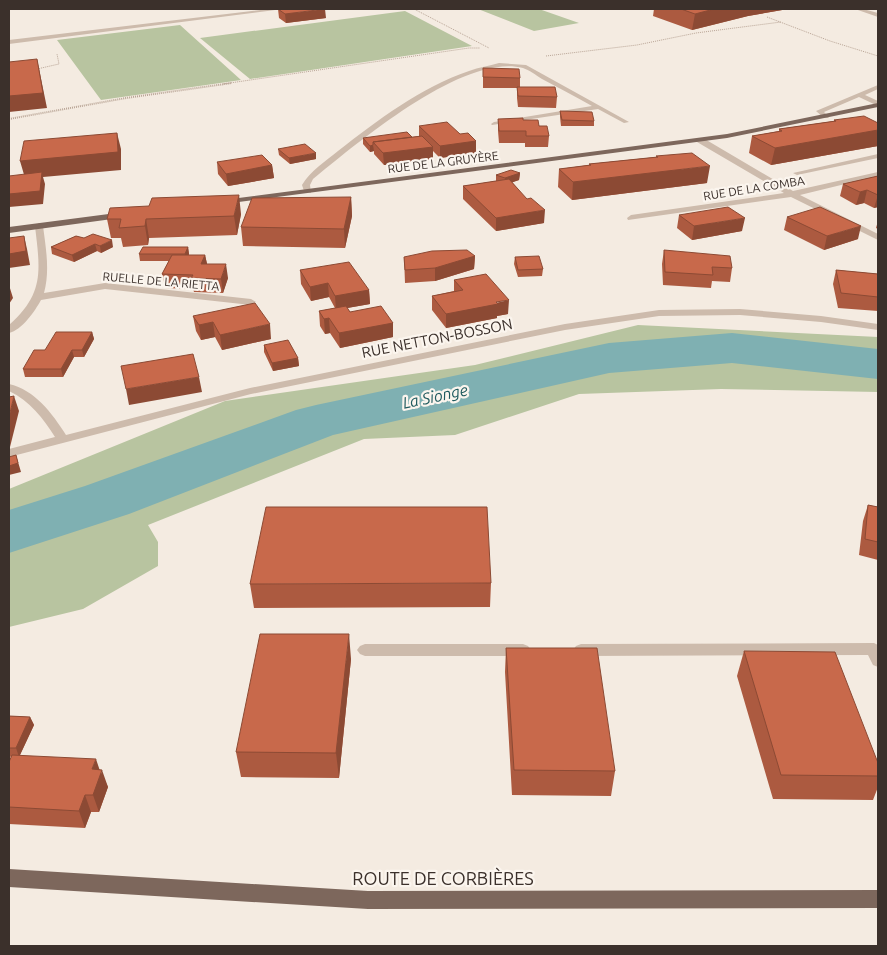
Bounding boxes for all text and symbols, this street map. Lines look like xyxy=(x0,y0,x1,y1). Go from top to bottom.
street label: RUE DE LA GRUYÈRE xyxy=(387,149,499,175)
street label: RUE DE LA COMBA xyxy=(702,174,806,202)
street label: RUELLE DE LA RIETTA xyxy=(102,269,220,293)
street label: RUE NETTON-BOSSON xyxy=(360,315,514,361)
water label: La Sionge xyxy=(401,380,469,412)
street label: ROUTE DE CORBIÈRES xyxy=(352,867,534,888)

